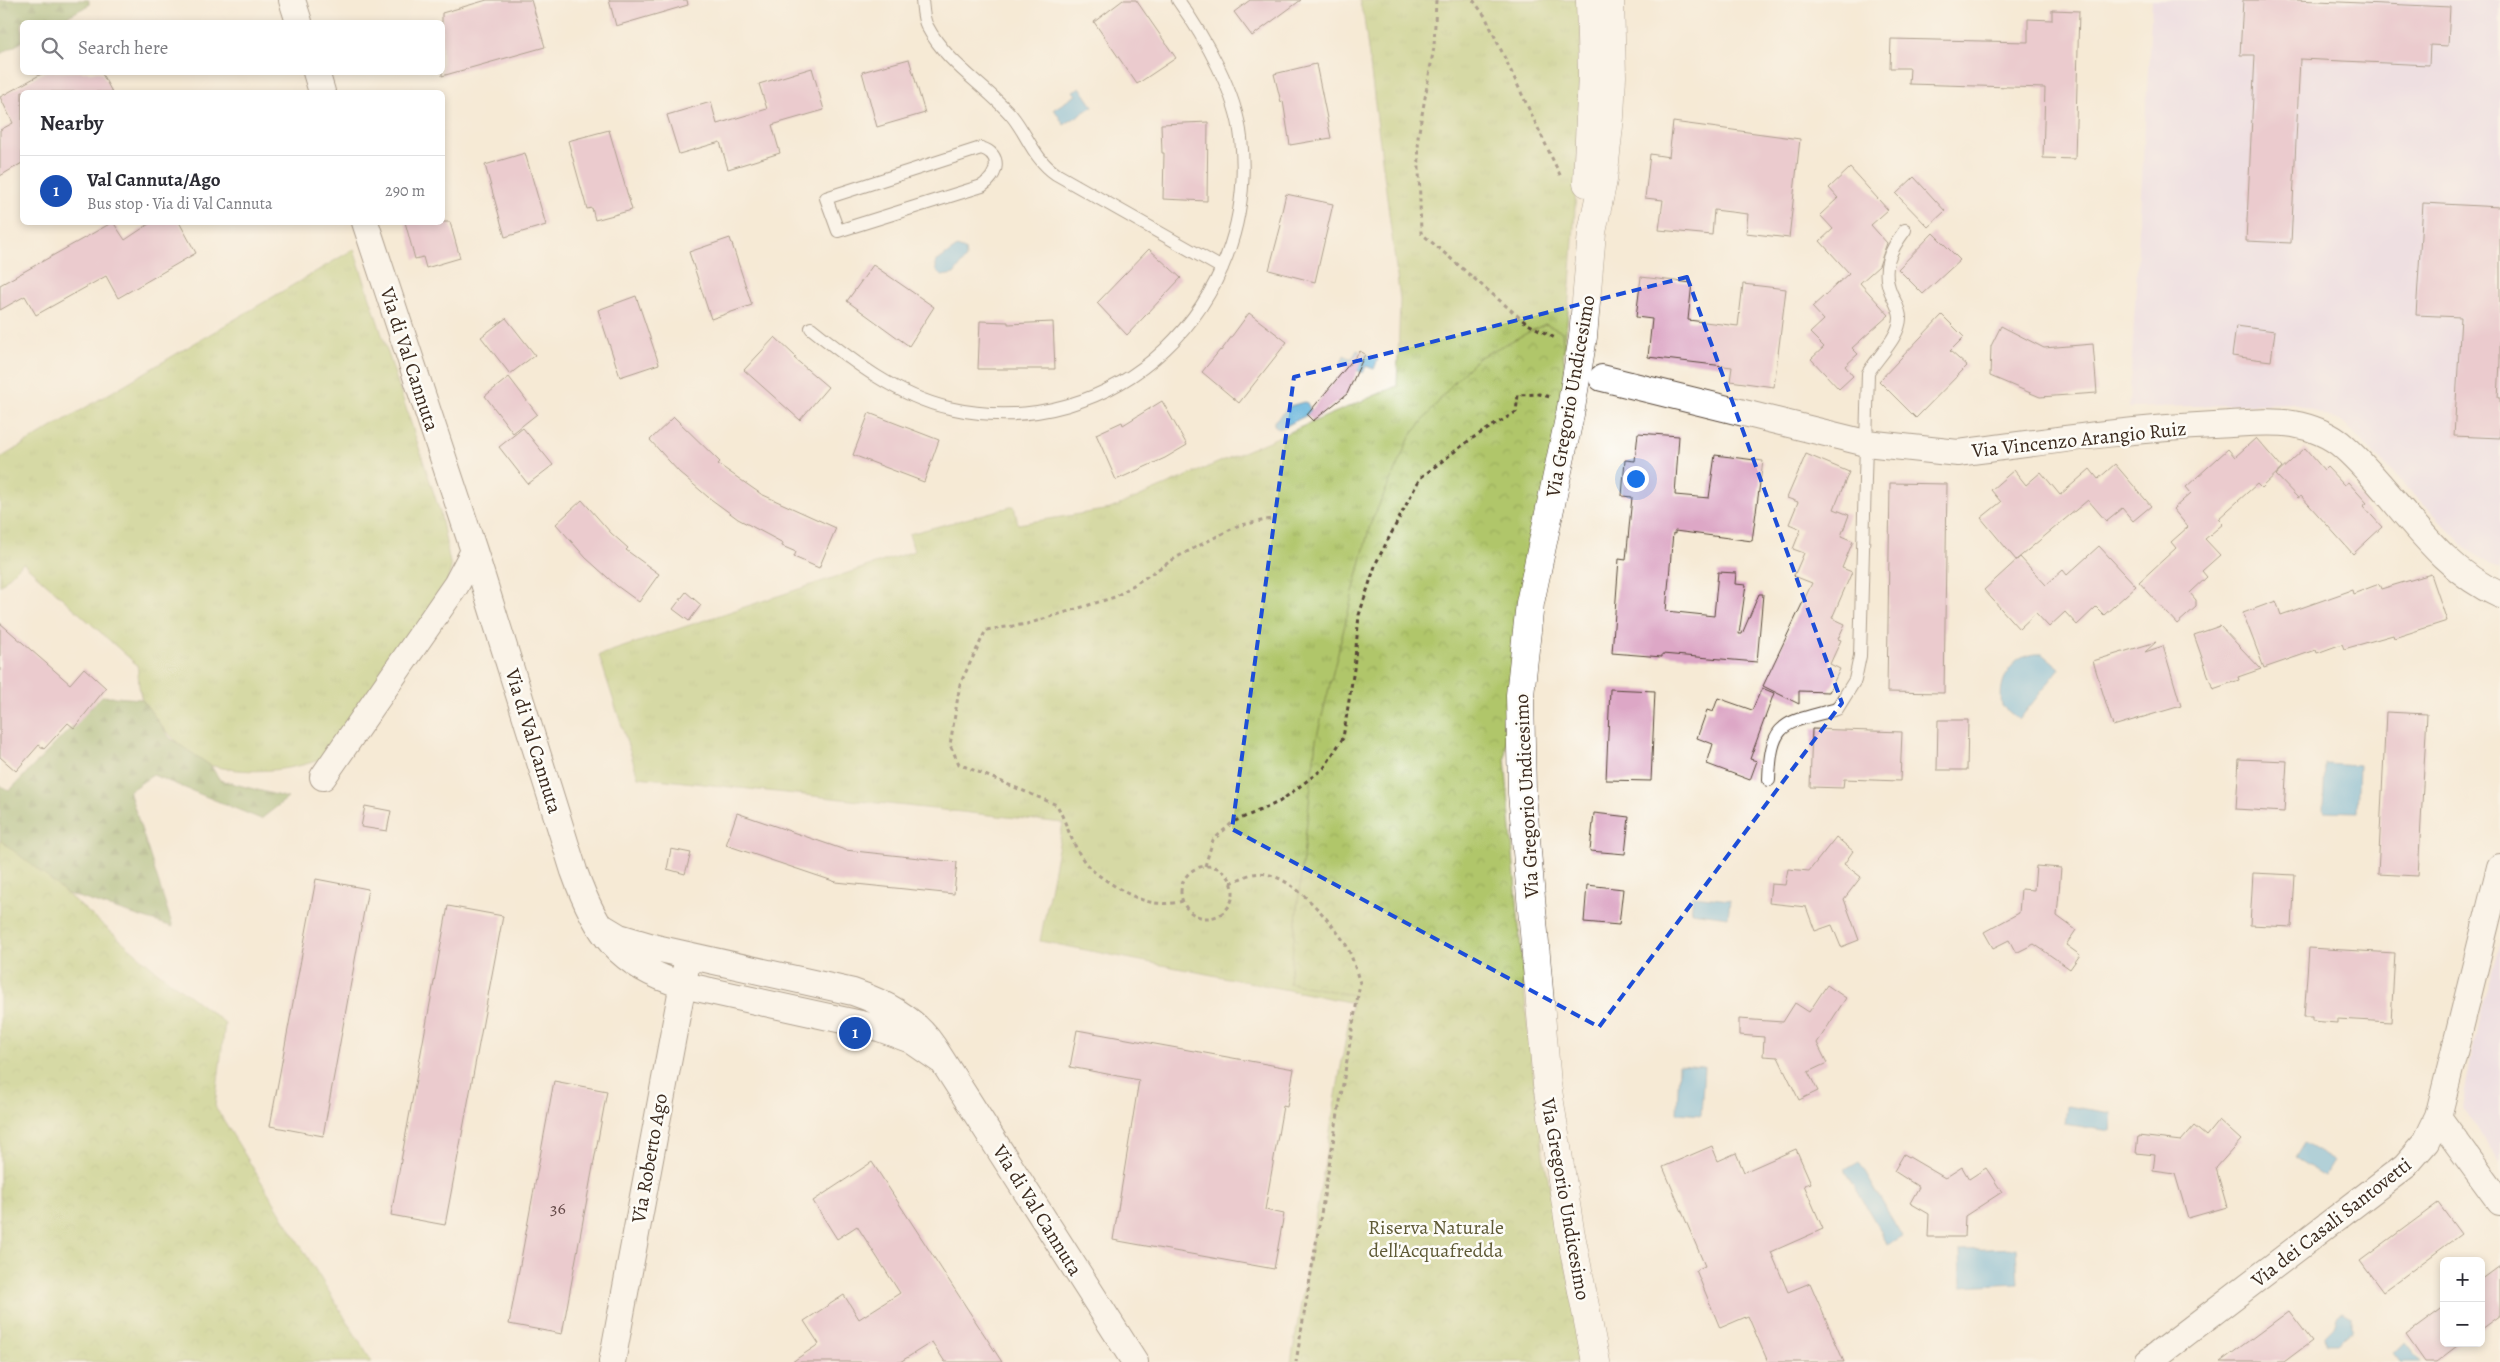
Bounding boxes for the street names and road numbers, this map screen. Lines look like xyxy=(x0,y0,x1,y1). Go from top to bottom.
street label: Via di Val Cannuta xyxy=(373,283,446,435)
street label: Via Gregorio Undicesimo xyxy=(1539,293,1602,500)
street label: Via Vincenzo Arangio Ruiz xyxy=(1970,415,2188,464)
street label: Via di Val Cannuta xyxy=(498,665,569,817)
street label: Via Gregorio Undicesimo xyxy=(1508,693,1545,900)
street label: Via Roberto Ago xyxy=(625,1091,674,1226)
street label: Via Gregorio Undicesimo xyxy=(1534,1095,1597,1302)
street label: Via di Val Cannuta xyxy=(986,1139,1089,1282)
street label: Via dei Casali Santovetti xyxy=(2245,1151,2417,1294)

